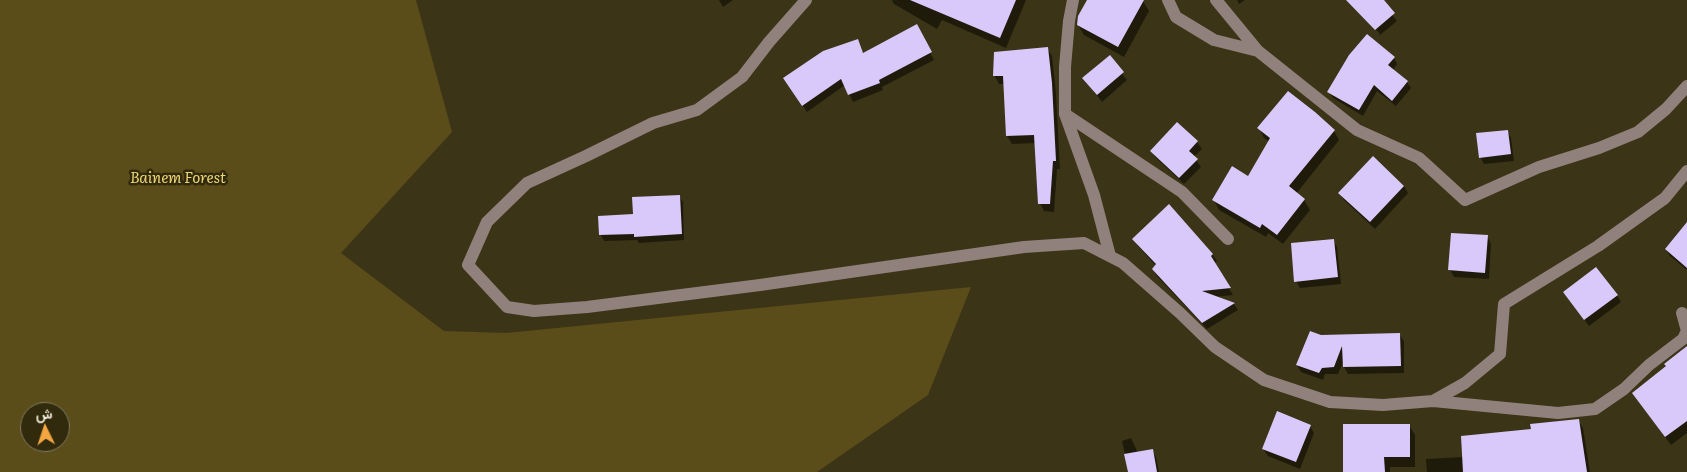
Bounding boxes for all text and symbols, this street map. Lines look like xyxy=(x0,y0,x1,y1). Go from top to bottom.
park label: Bainem Forest xyxy=(130,170,226,188)
north arrow xyxy=(20,402,70,452)
text: ش xyxy=(35,402,53,424)

